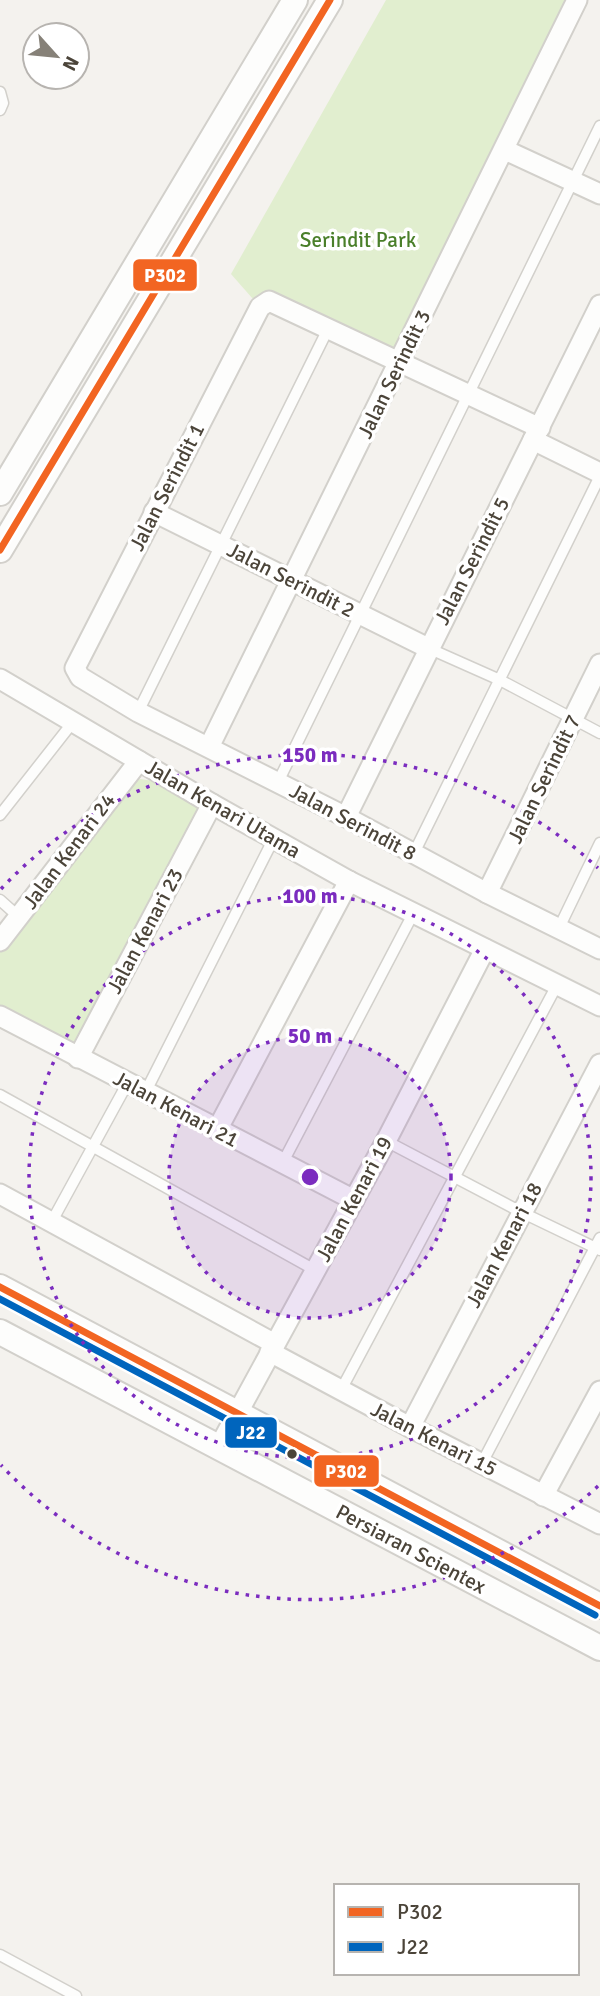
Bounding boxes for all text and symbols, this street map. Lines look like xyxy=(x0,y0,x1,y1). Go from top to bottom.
north arrow xyxy=(21,21,91,91)
text: N xyxy=(57,52,84,75)
park label: Serindit Park xyxy=(300,227,417,253)
line badge: P302 xyxy=(132,258,198,292)
text: P302 xyxy=(144,264,186,288)
street label: Jalan Serindit 3 xyxy=(352,305,436,443)
street label: Jalan Serindit 1 xyxy=(124,419,210,555)
street label: Jalan Serindit 5 xyxy=(429,493,515,629)
street label: Jalan Serindit 2 xyxy=(223,537,359,623)
street label: Jalan Serindit 7 xyxy=(502,710,586,848)
text: 150 m xyxy=(282,742,338,768)
street label: Jalan Kenari Utama xyxy=(141,754,305,864)
street label: Jalan Serindit 8 xyxy=(285,778,421,866)
street label: Jalan Kenari 24 xyxy=(17,788,121,914)
street label: Jalan Kenari 23 xyxy=(101,864,189,998)
text: 100 m xyxy=(282,883,338,909)
text: 50 m xyxy=(288,1023,332,1049)
street label: Jalan Kenari 21 xyxy=(109,1065,243,1153)
street label: Jalan Kenari 19 xyxy=(310,1132,398,1266)
centre of rings xyxy=(298,1165,322,1189)
street label: Jalan Kenari 18 xyxy=(460,1178,548,1312)
street label: Jalan Kenari 15 xyxy=(366,1396,502,1482)
line badge: J22 xyxy=(224,1416,278,1449)
text: J22 xyxy=(236,1421,266,1445)
unlabelled marker xyxy=(285,1447,299,1461)
line badge: P302 xyxy=(313,1454,380,1488)
text: P302 xyxy=(325,1460,367,1484)
street label: Persiaran Scientex xyxy=(332,1499,491,1600)
legend xyxy=(334,1884,579,1975)
text: P302 xyxy=(397,1899,443,1925)
text: J22 xyxy=(397,1934,429,1960)

